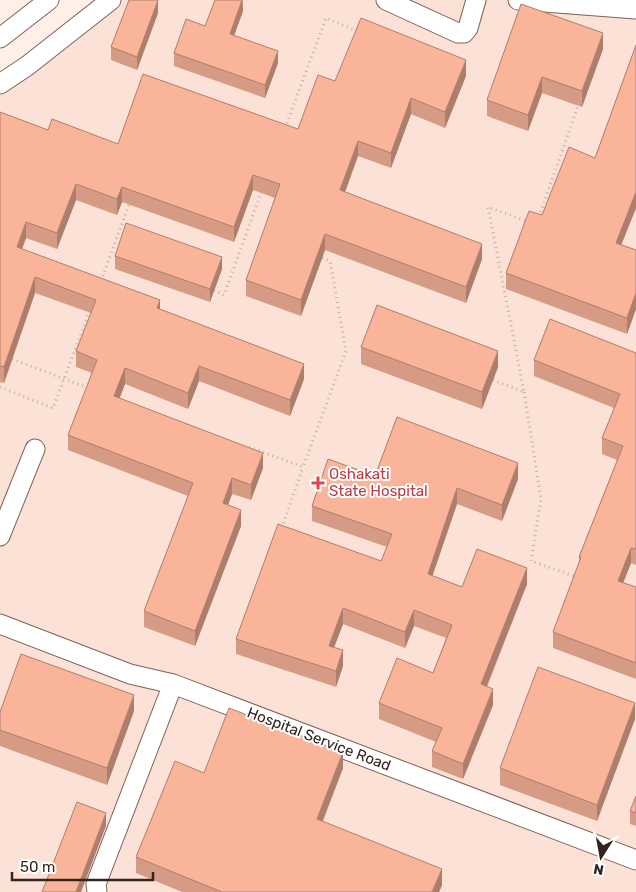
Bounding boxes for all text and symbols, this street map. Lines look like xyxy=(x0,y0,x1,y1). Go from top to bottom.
place label: Oshakati State Hospital xyxy=(329,465,428,500)
marker: Oshakati State Hospital xyxy=(311,476,325,490)
street label: Hospital Service Road xyxy=(245,703,393,775)
north arrow xyxy=(576,832,626,882)
scale bar xyxy=(12,850,154,882)
text: 50 m xyxy=(20,858,55,876)
text: N xyxy=(592,860,605,879)

